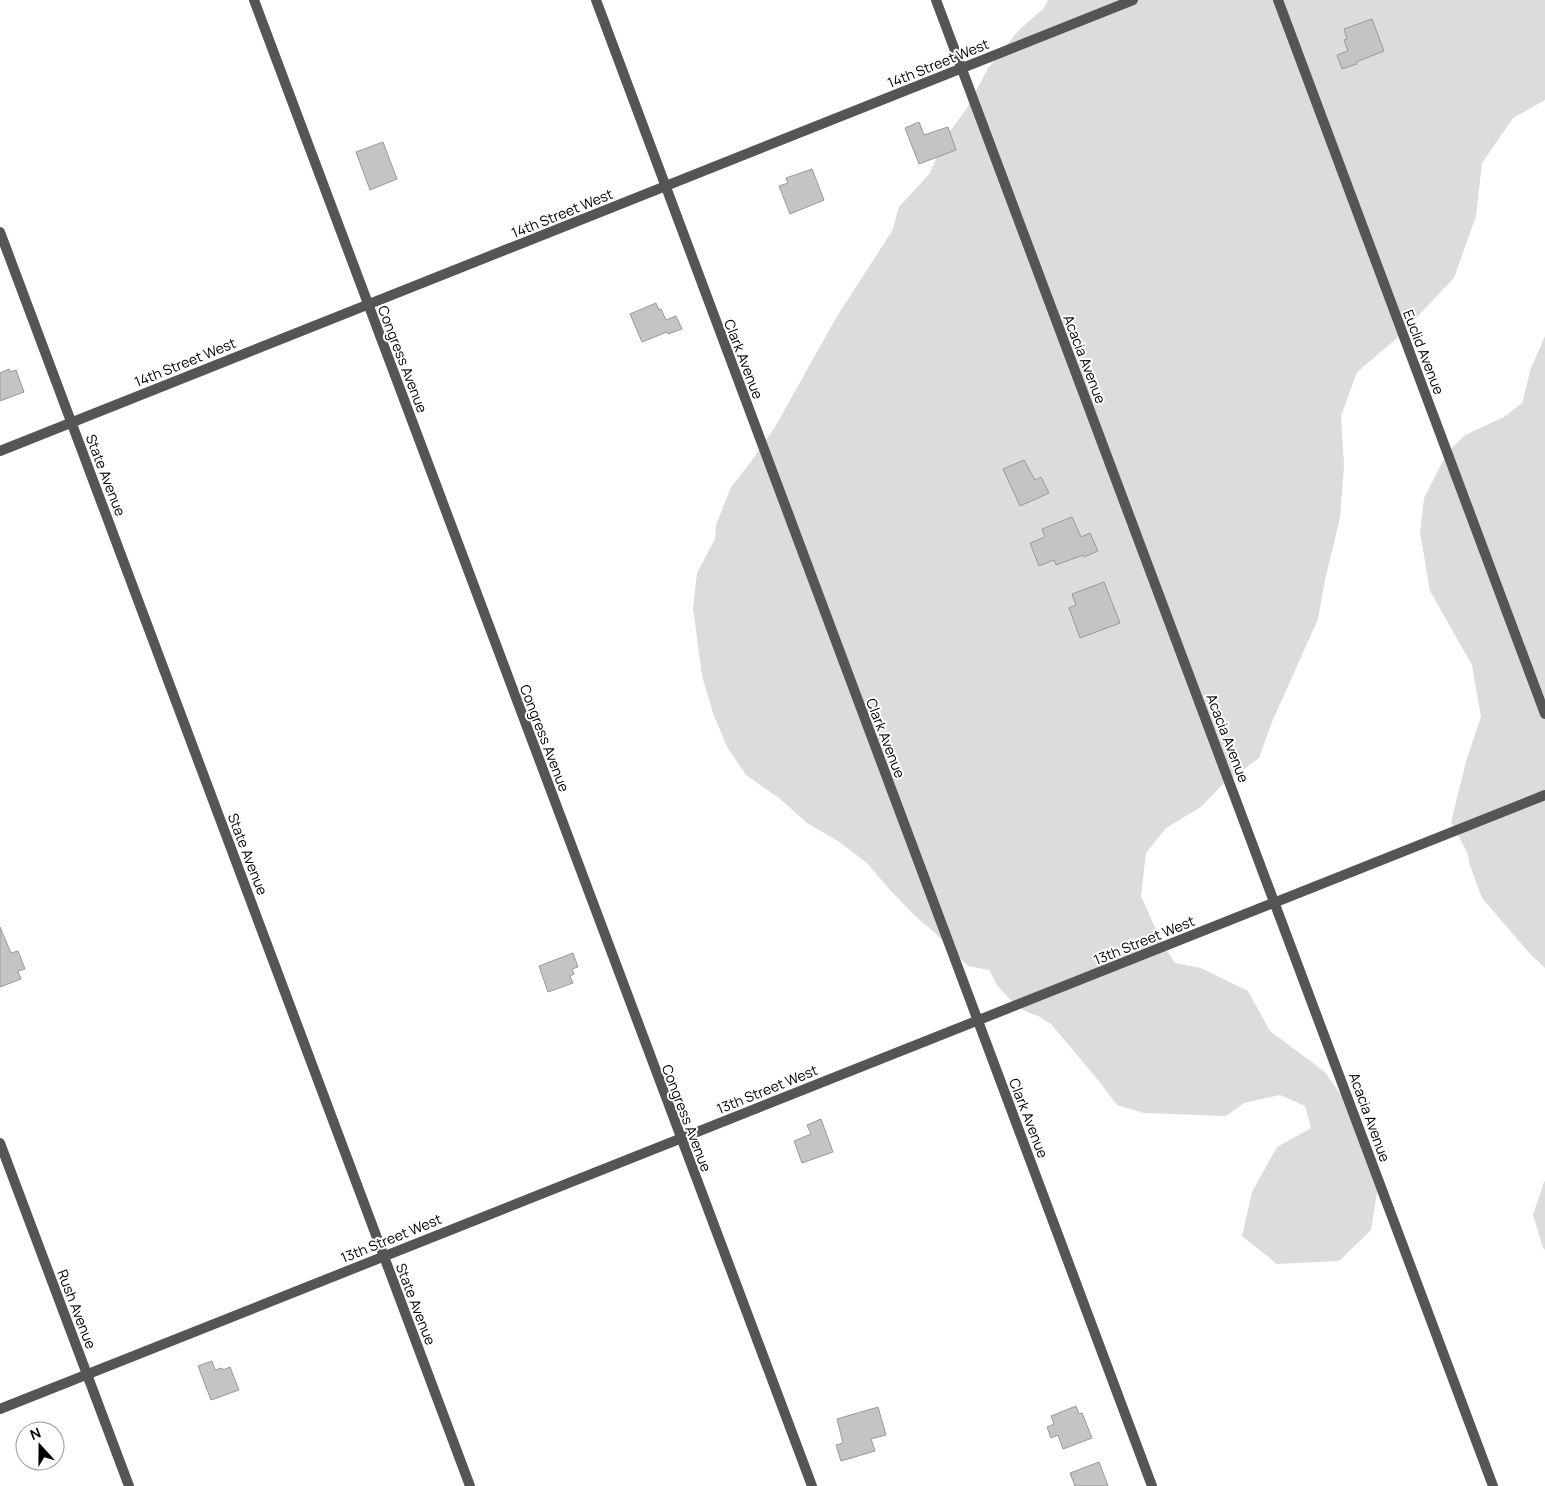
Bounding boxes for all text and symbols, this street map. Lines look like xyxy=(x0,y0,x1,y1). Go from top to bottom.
street label: 14th Street West xyxy=(884,34,992,92)
street label: 14th Street West xyxy=(508,184,616,242)
street label: Congress Avenue xyxy=(374,303,432,415)
street label: Euclid Avenue xyxy=(1399,307,1449,397)
street label: Acacia Avenue xyxy=(1059,312,1111,406)
street label: Clark Avenue xyxy=(720,316,768,402)
street label: 14th Street West xyxy=(131,333,239,391)
street label: State Avenue xyxy=(82,431,130,519)
street label: Congress Avenue xyxy=(516,682,574,794)
street label: Acacia Avenue xyxy=(1202,691,1254,785)
street label: Clark Avenue xyxy=(862,695,910,781)
street label: State Avenue xyxy=(224,810,272,898)
street label: 13th Street West xyxy=(1091,911,1198,969)
street label: 13th Street West xyxy=(714,1060,821,1118)
street label: Congress Avenue xyxy=(658,1062,716,1174)
street label: Acacia Avenue xyxy=(1345,1070,1395,1164)
street label: Clark Avenue xyxy=(1005,1075,1053,1161)
street label: 13th Street West xyxy=(338,1209,445,1267)
street label: State Avenue xyxy=(392,1260,440,1348)
street label: Rush Avenue xyxy=(53,1267,101,1351)
north arrow xyxy=(15,1421,65,1471)
text: N xyxy=(27,1423,43,1444)

